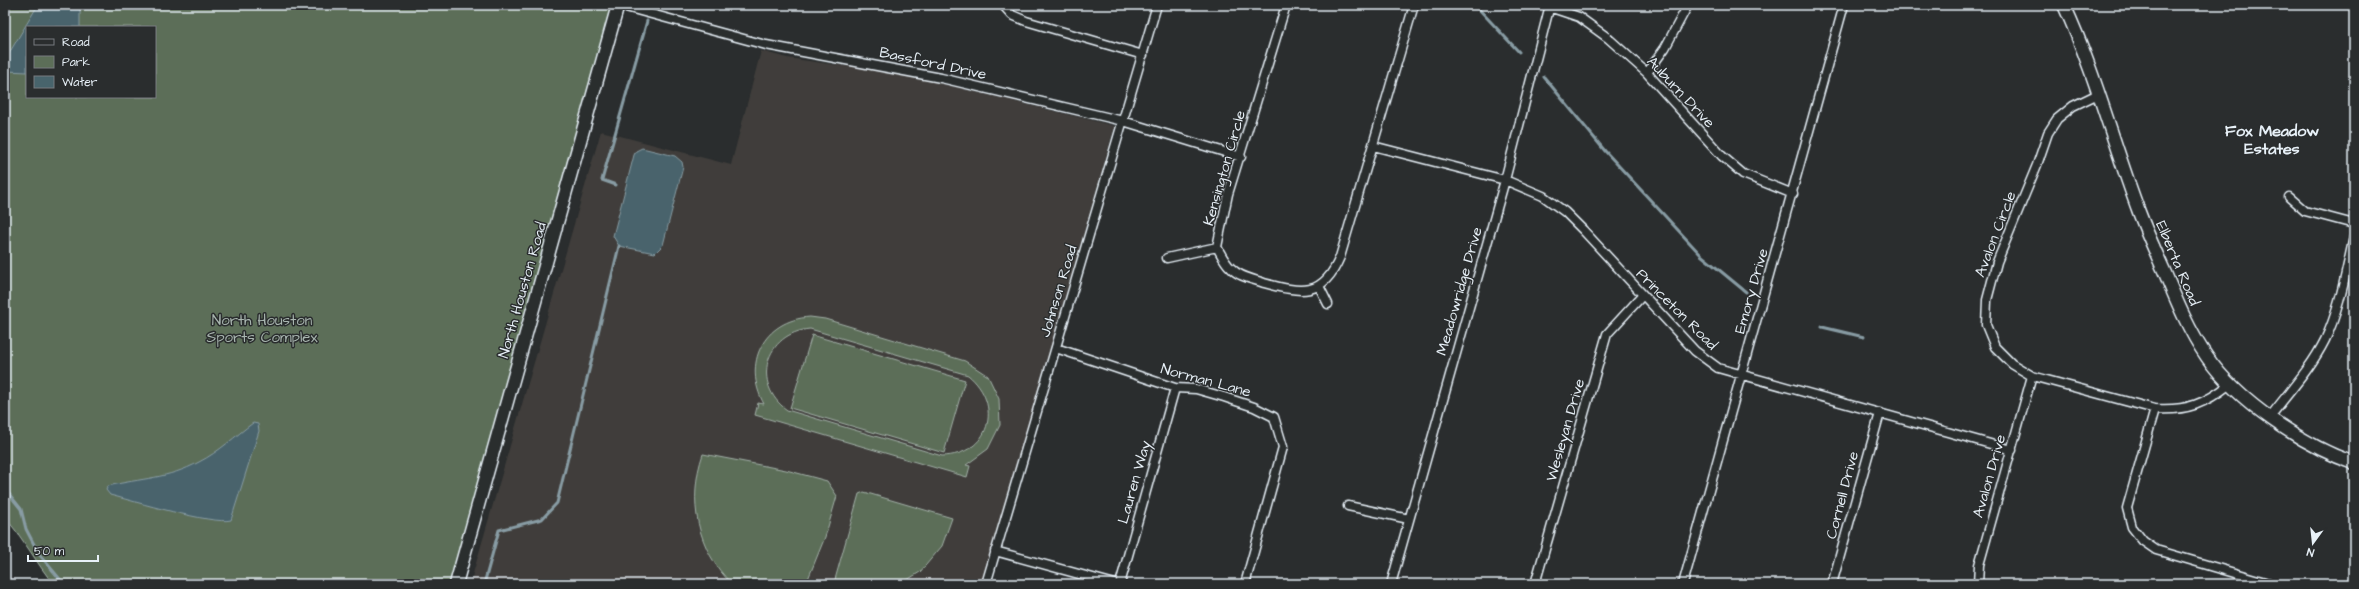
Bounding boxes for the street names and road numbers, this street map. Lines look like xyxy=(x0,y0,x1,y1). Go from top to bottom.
street label: Bassford Drive xyxy=(877,42,988,85)
street label: Auburn Drive xyxy=(1642,52,1719,133)
street label: Kensington Circle xyxy=(1198,108,1252,228)
street label: Avalon Circle xyxy=(1969,188,2021,280)
street label: Elberta Road xyxy=(2150,218,2205,309)
street label: North Houston Road xyxy=(493,219,552,361)
street label: Meadowridge Drive xyxy=(1431,224,1489,358)
street label: Johnson Road xyxy=(1035,242,1083,340)
street label: Emory Drive xyxy=(1729,246,1775,336)
street label: Princeton Road xyxy=(1631,264,1722,355)
street label: Norman Lane xyxy=(1158,358,1253,403)
street label: Wesleyan Drive xyxy=(1541,376,1591,484)
street label: Avalon Drive xyxy=(1968,432,2011,520)
street label: Lauren Way xyxy=(1113,438,1157,526)
street label: Cornell Drive xyxy=(1821,449,1864,541)

